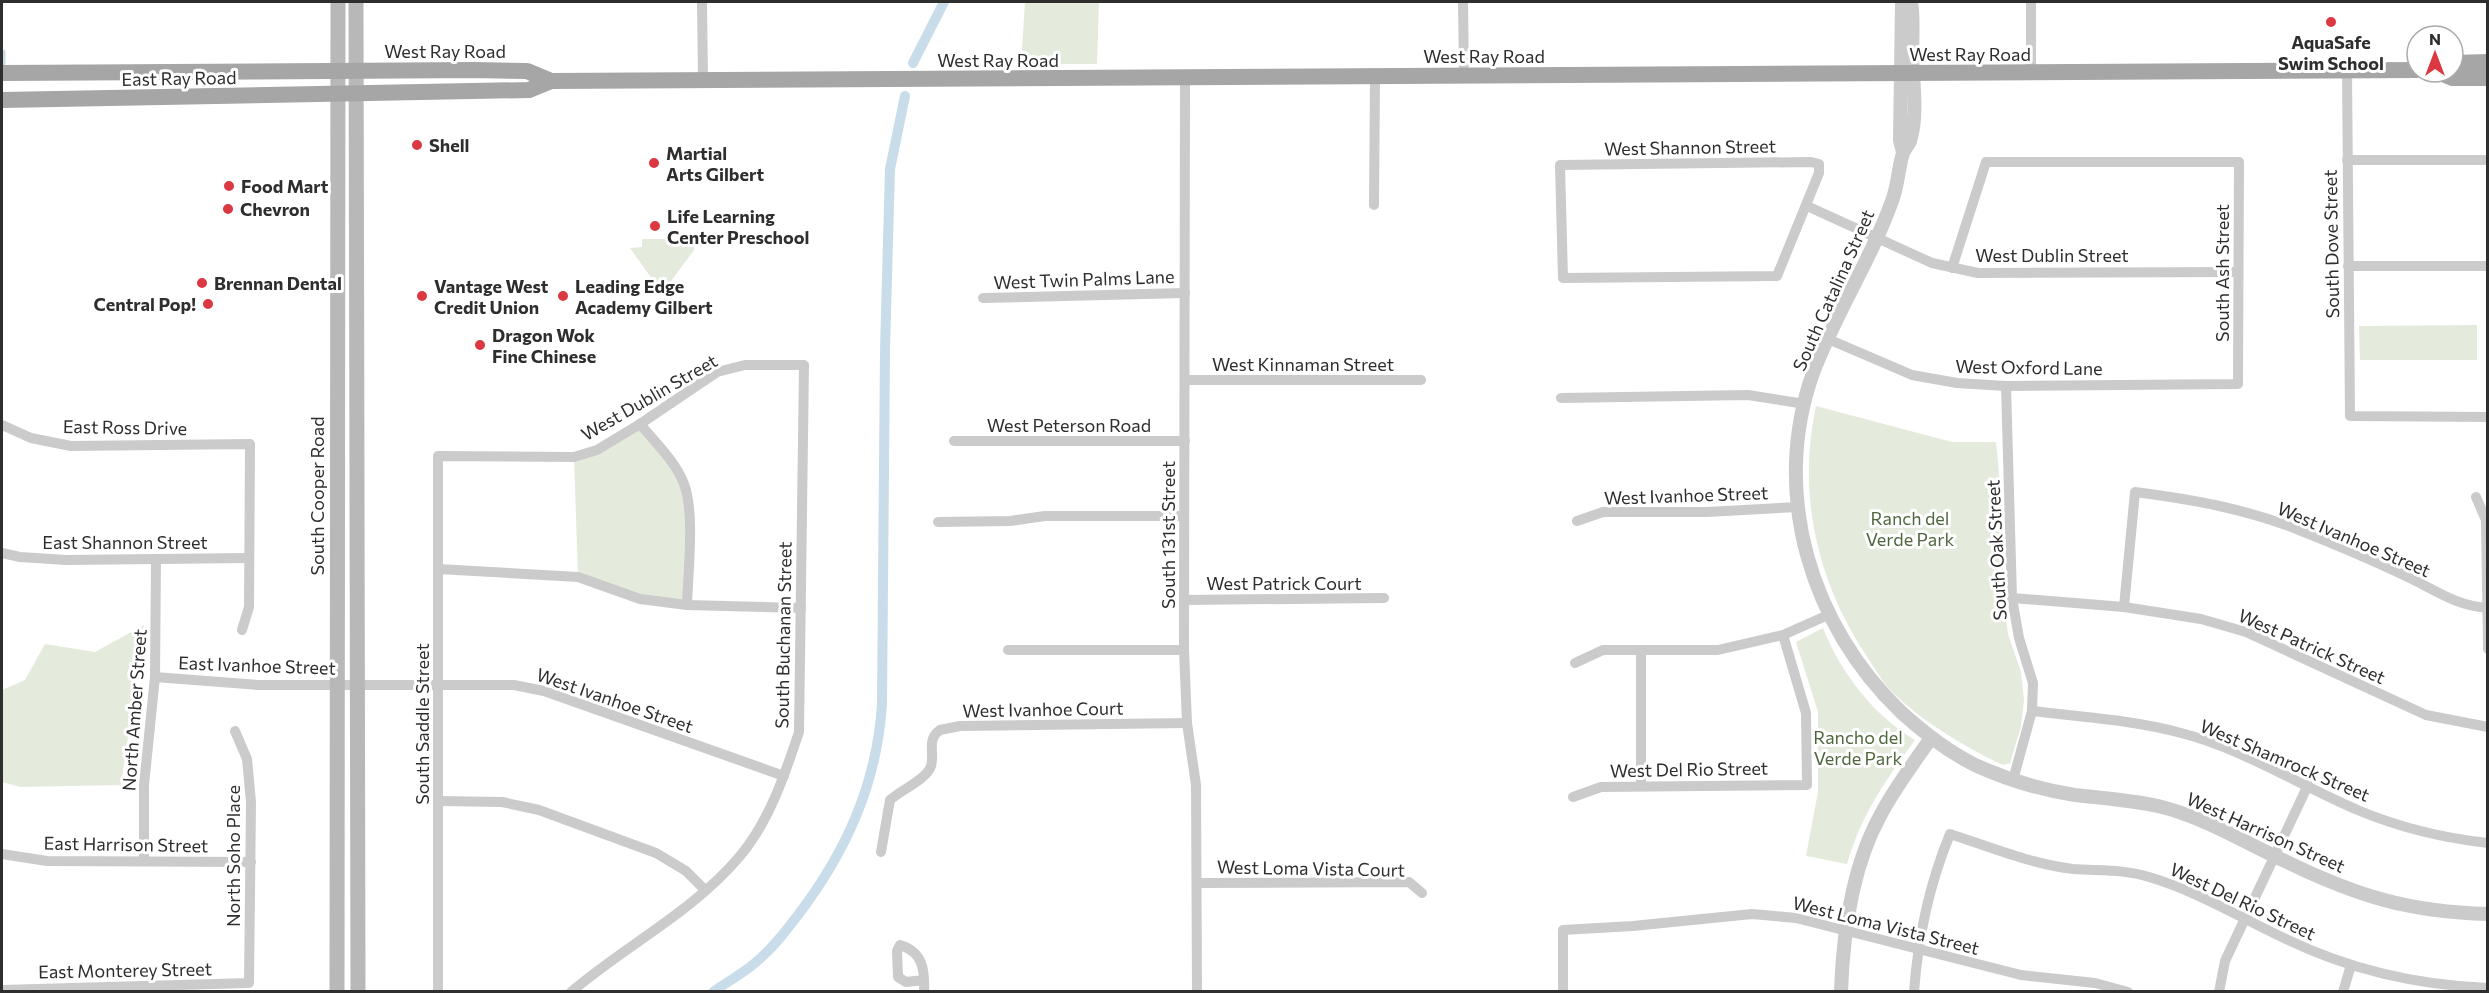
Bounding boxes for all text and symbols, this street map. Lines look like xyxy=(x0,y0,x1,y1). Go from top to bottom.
marker: AquaSafe Swim School xyxy=(2324,15,2338,29)
north arrow xyxy=(2405,24,2465,84)
text: N xyxy=(2429,29,2441,48)
place label: AquaSafe Swim School xyxy=(2278,31,2384,74)
street label: West Ray Road xyxy=(384,40,506,62)
street label: West Ray Road xyxy=(1909,43,2031,65)
street label: West Ray Road xyxy=(1423,45,1545,67)
street label: West Ray Road xyxy=(937,49,1059,71)
street label: East Ray Road xyxy=(121,66,237,90)
place label: Shell xyxy=(429,134,470,156)
street label: West Shannon Street xyxy=(1604,135,1776,159)
marker: Shell xyxy=(410,138,424,152)
place label: Martial Arts Gilbert xyxy=(666,142,764,185)
marker: Martial Arts Gilbert xyxy=(647,156,661,170)
street label: South Dove Street xyxy=(2319,169,2343,319)
place label: Food Mart xyxy=(241,175,329,197)
marker: Food Mart xyxy=(222,179,236,193)
place label: Chevron xyxy=(240,198,310,220)
marker: Chevron xyxy=(221,202,235,216)
street label: South Ash Street xyxy=(2211,204,2233,342)
place label: Life Learning Center Preschool xyxy=(667,205,809,248)
street label: South Catalina Street xyxy=(1788,206,1878,374)
marker: Life Learning Center Preschool xyxy=(648,219,662,233)
street label: West Dublin Street xyxy=(1975,244,2129,266)
street label: West Twin Palms Lane xyxy=(993,265,1175,293)
place label: Brennan Dental xyxy=(214,272,342,294)
place label: Vantage West Credit Union xyxy=(434,275,549,318)
place label: Leading Edge Academy Gilbert xyxy=(575,275,713,318)
marker: Brennan Dental xyxy=(195,276,209,290)
marker: Vantage West Credit Union xyxy=(415,289,429,303)
marker: Leading Edge Academy Gilbert xyxy=(556,289,570,303)
place label: Central Pop! xyxy=(94,293,196,315)
marker: Central Pop! xyxy=(201,297,215,311)
place label: Dragon Wok Fine Chinese xyxy=(492,324,596,367)
marker: Dragon Wok Fine Chinese xyxy=(473,338,487,352)
street label: West Dublin Street xyxy=(577,349,721,445)
street label: West Kinnaman Street xyxy=(1212,353,1394,375)
street label: West Oxford Lane xyxy=(1955,355,2103,379)
street label: West Peterson Road xyxy=(987,414,1151,436)
street label: East Ross Drive xyxy=(63,415,187,439)
street label: South Cooper Road xyxy=(306,416,328,576)
street label: South 131st Street xyxy=(1157,461,1179,609)
street label: South Oak Street xyxy=(1981,479,2011,621)
street label: West Ivanhoe Street xyxy=(1604,481,1768,509)
street label: West Ivanhoe Street xyxy=(2274,497,2434,581)
park label: Ranch del Verde Park xyxy=(1866,507,1954,550)
street label: East Shannon Street xyxy=(42,531,208,553)
street label: South Buchanan Street xyxy=(770,541,796,729)
street label: West Patrick Court xyxy=(1206,572,1362,594)
street label: West Patrick Street xyxy=(2235,604,2389,688)
street label: North Amber Street xyxy=(117,628,151,792)
street label: South Saddle Street xyxy=(411,643,433,805)
street label: East Ivanhoe Street xyxy=(178,651,336,679)
street label: West Ivanhoe Street xyxy=(534,663,696,737)
street label: West Ivanhoe Court xyxy=(962,697,1124,721)
street label: West Shamrock Street xyxy=(2197,714,2373,806)
park label: Rancho del Verde Park xyxy=(1813,726,1903,769)
street label: West Del Rio Street xyxy=(1610,757,1768,781)
street label: North Soho Place xyxy=(222,785,244,927)
street label: West Harrison Street xyxy=(2183,787,2349,877)
street label: East Harrison Street xyxy=(44,832,208,856)
street label: West Loma Vista Court xyxy=(1217,855,1405,881)
street label: West Del Rio Street xyxy=(2167,858,2319,944)
street label: West Loma Vista Street xyxy=(1790,891,1982,959)
street label: East Monterey Street xyxy=(38,957,212,983)

